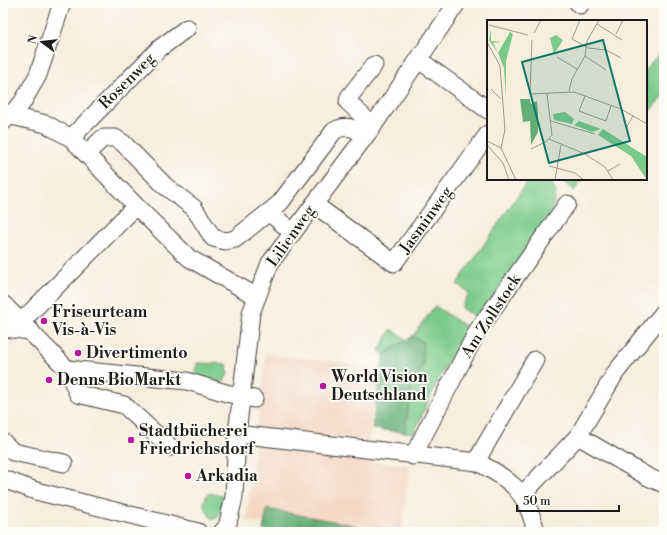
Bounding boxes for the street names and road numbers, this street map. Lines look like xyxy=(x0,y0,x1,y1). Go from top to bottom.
street label: Rosenweg xyxy=(95,48,160,113)
street label: Jasminweg xyxy=(394,182,457,258)
street label: Lilienweg xyxy=(263,201,320,271)
street label: Am Zollstock xyxy=(456,269,526,362)

